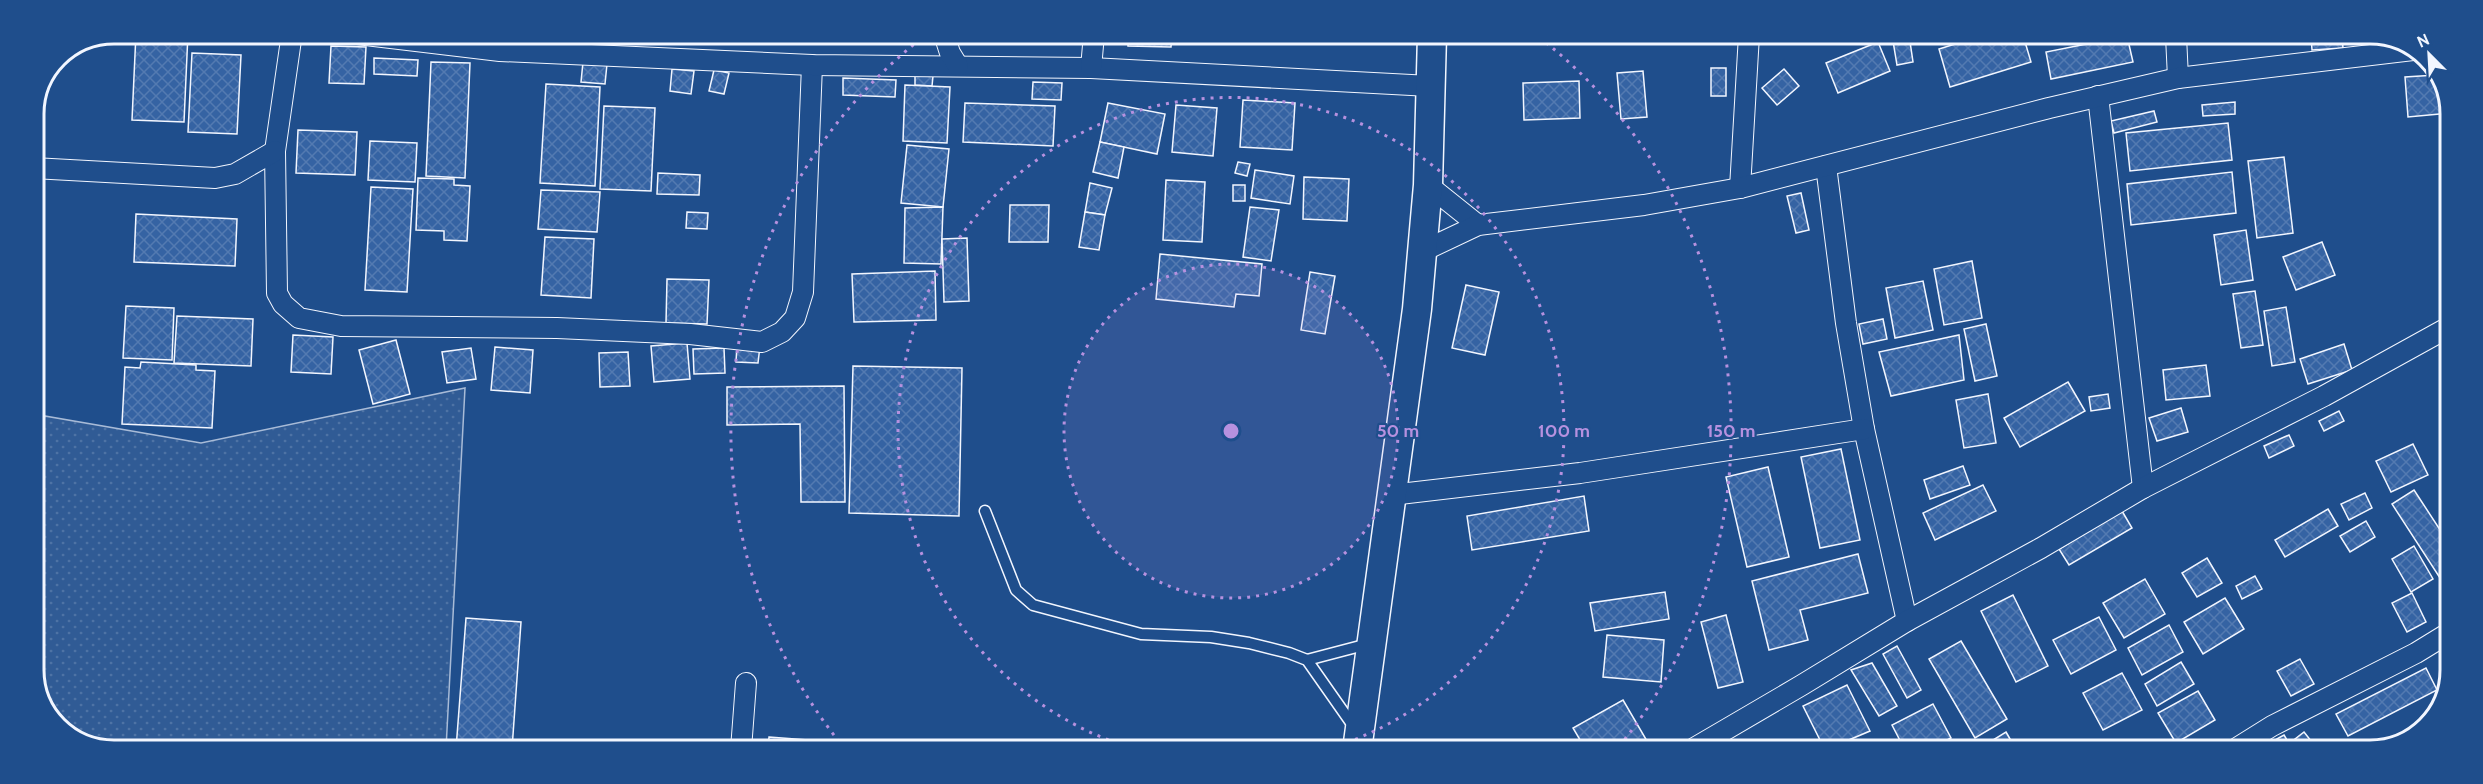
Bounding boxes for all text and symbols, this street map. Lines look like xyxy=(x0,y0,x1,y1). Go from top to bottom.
north arrow xyxy=(2399,24,2459,84)
text: N xyxy=(2414,30,2432,52)
text: 50 m xyxy=(1377,420,1419,442)
text: 100 m xyxy=(1538,420,1590,442)
text: 150 m xyxy=(1707,420,1755,442)
centre of rings xyxy=(1221,421,1241,441)

